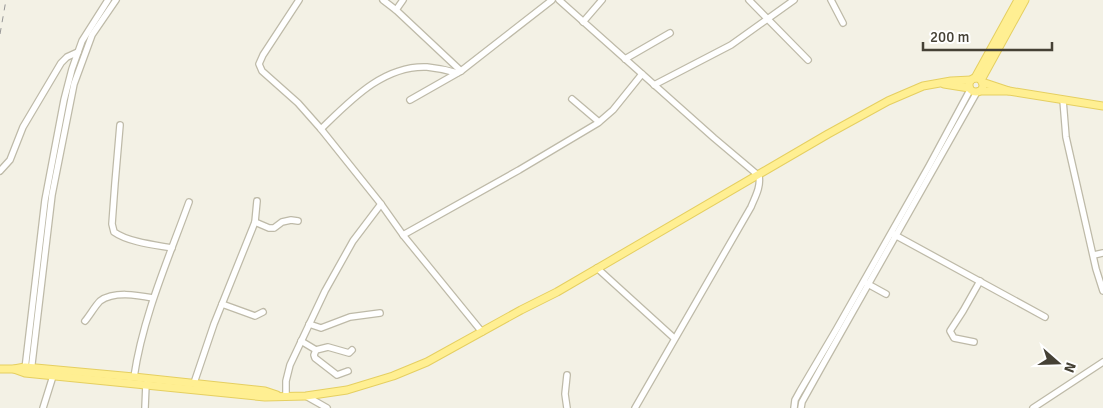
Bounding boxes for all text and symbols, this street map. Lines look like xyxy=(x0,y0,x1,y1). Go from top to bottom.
scale bar xyxy=(923,20,1052,52)
text: 200 m xyxy=(930,28,970,46)
north arrow xyxy=(1033,338,1083,388)
text: N xyxy=(1060,360,1079,375)

